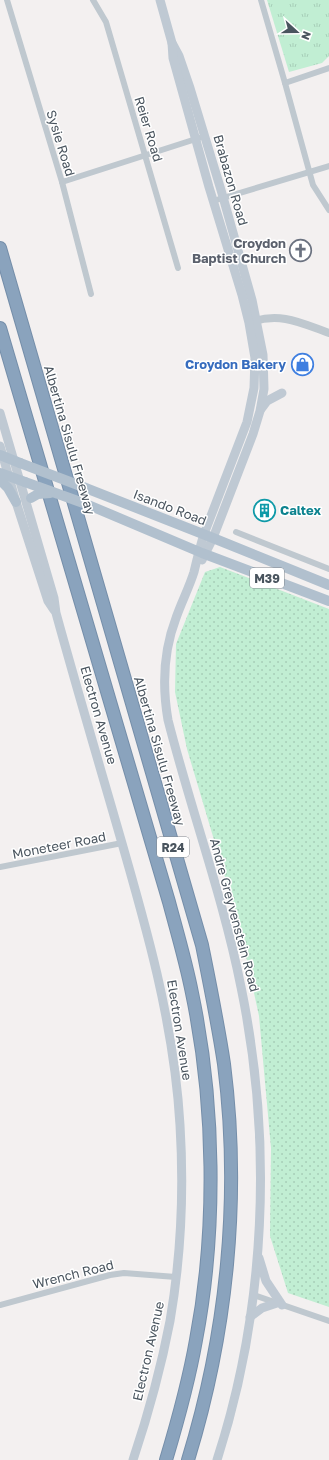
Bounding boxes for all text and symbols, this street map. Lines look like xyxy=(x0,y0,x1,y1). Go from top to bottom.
north arrow xyxy=(277,12,317,52)
text: N xyxy=(299,30,314,42)
street label: Reier Road xyxy=(131,94,167,164)
street label: Sysie Road xyxy=(43,108,79,178)
street label: Brabazon Road xyxy=(210,133,252,227)
place label: Croydon Baptist Church xyxy=(192,235,286,266)
church icon: Croydon Baptist Church xyxy=(288,237,314,263)
shop icon: Croydon Bakery xyxy=(289,351,315,377)
place label: Croydon Bakery xyxy=(185,356,286,372)
street label: Albertina Sisulu Freeway xyxy=(41,363,99,517)
street label: Isando Road xyxy=(131,486,209,528)
building icon: Caltex xyxy=(252,497,278,523)
place label: Caltex xyxy=(280,502,321,518)
road number: M39 xyxy=(250,568,284,588)
street label: Electron Avenue xyxy=(77,664,121,766)
street label: Albertina Sisulu Freeway xyxy=(131,674,189,828)
street label: Moneteer Road xyxy=(11,828,107,862)
road number: R24 xyxy=(157,837,189,857)
street label: Andre Greyvenstein Road xyxy=(207,837,263,993)
street label: Electron Avenue xyxy=(164,979,196,1081)
street label: Wrench Road xyxy=(31,1256,115,1292)
street label: Electron Avenue xyxy=(129,1300,167,1402)

